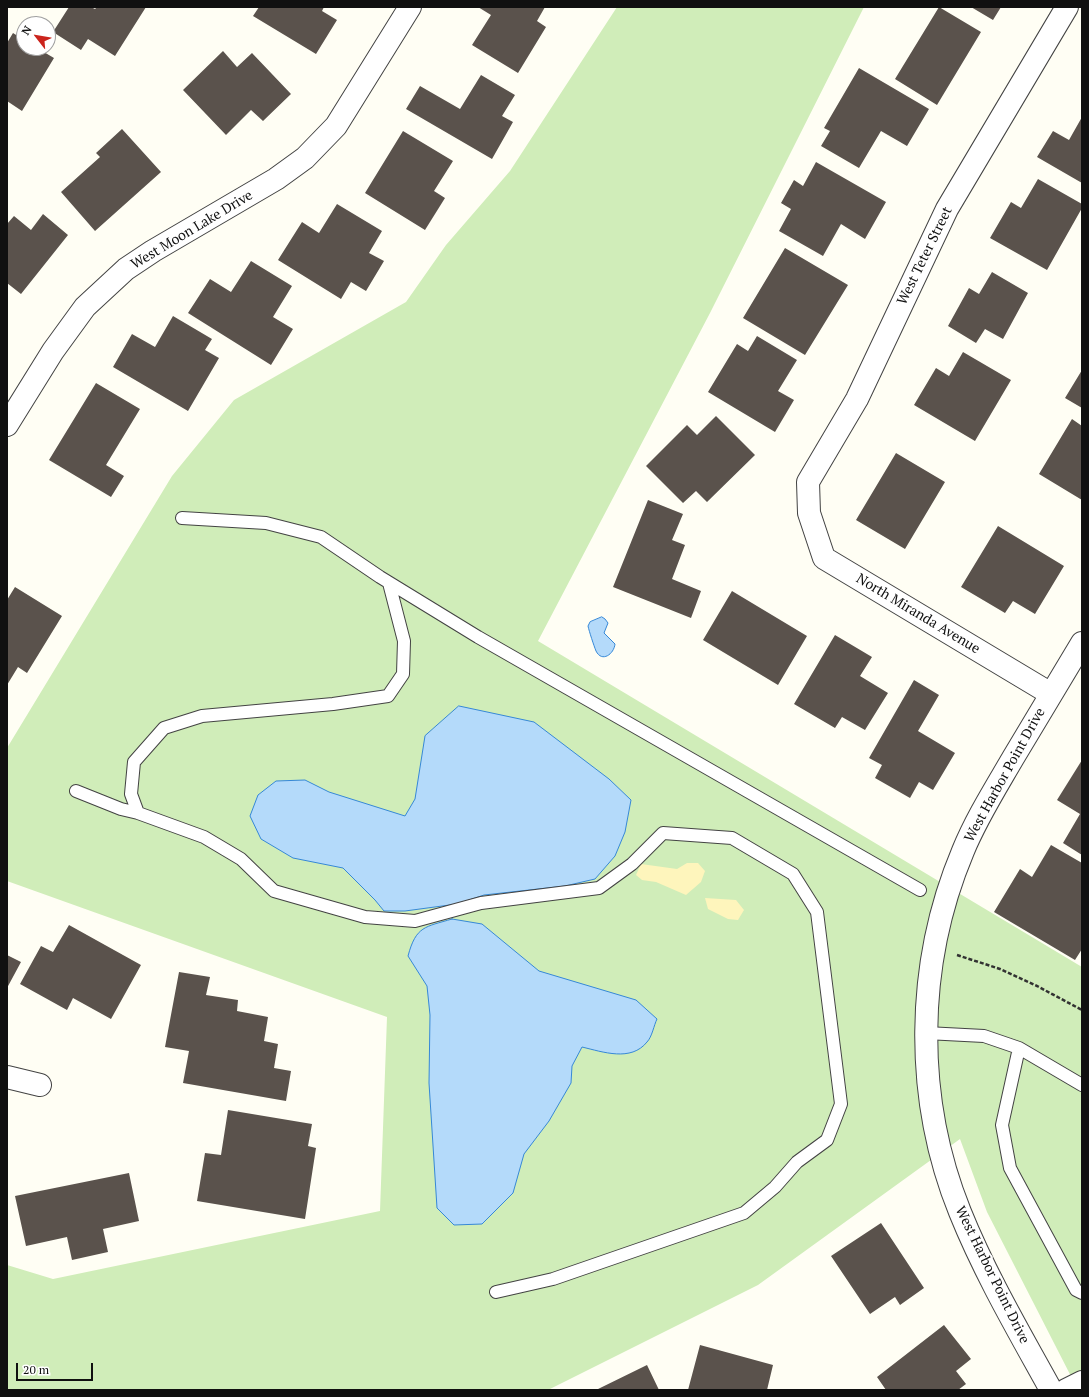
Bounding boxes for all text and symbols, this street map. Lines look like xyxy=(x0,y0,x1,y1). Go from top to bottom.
north arrow xyxy=(16,16,56,56)
text: N xyxy=(18,23,35,38)
street label: West Moon Lake Drive xyxy=(128,187,256,273)
street label: West Teter Street xyxy=(894,204,956,308)
street label: North Miranda Avenue xyxy=(853,570,983,658)
street label: West Harbor Point Drive xyxy=(961,705,1049,845)
street label: West Harbor Point Drive xyxy=(951,1204,1033,1346)
scale bar xyxy=(18,1355,95,1381)
text: 20 m xyxy=(23,1362,49,1377)

